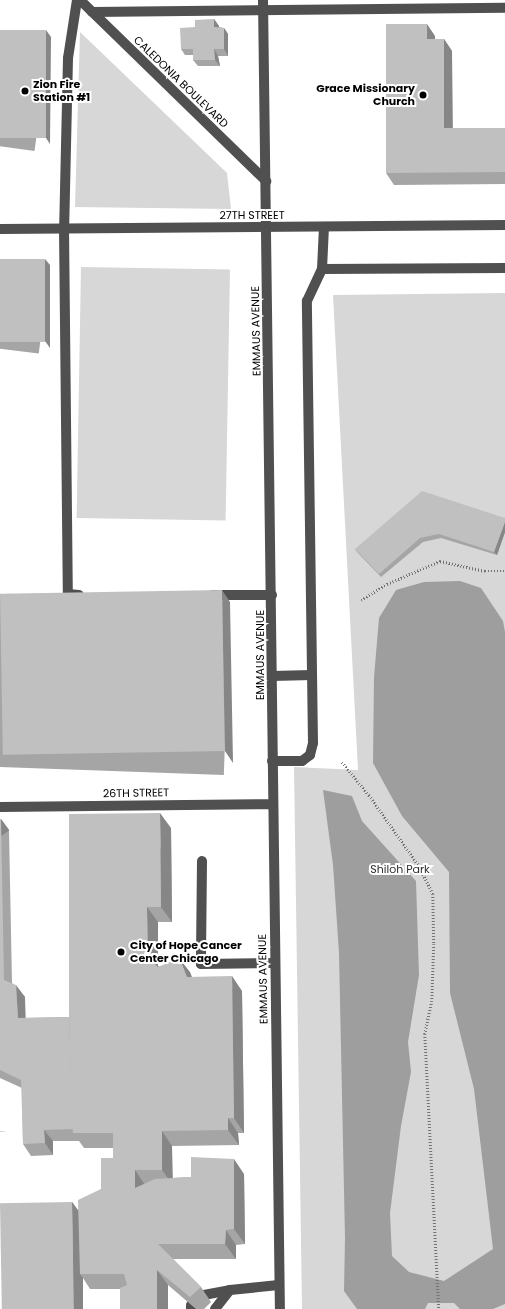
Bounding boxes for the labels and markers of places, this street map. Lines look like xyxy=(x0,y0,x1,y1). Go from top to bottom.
place label: Zion Fire Station #1 xyxy=(33,78,90,104)
place label: Grace Missionary Church xyxy=(316,82,415,108)
marker: Zion Fire Station #1 xyxy=(20,86,30,96)
marker: Grace Missionary Church xyxy=(418,90,428,100)
place label: City of Hope Cancer Center Chicago xyxy=(130,939,242,965)
marker: City of Hope Cancer Center Chicago xyxy=(115,946,127,958)

